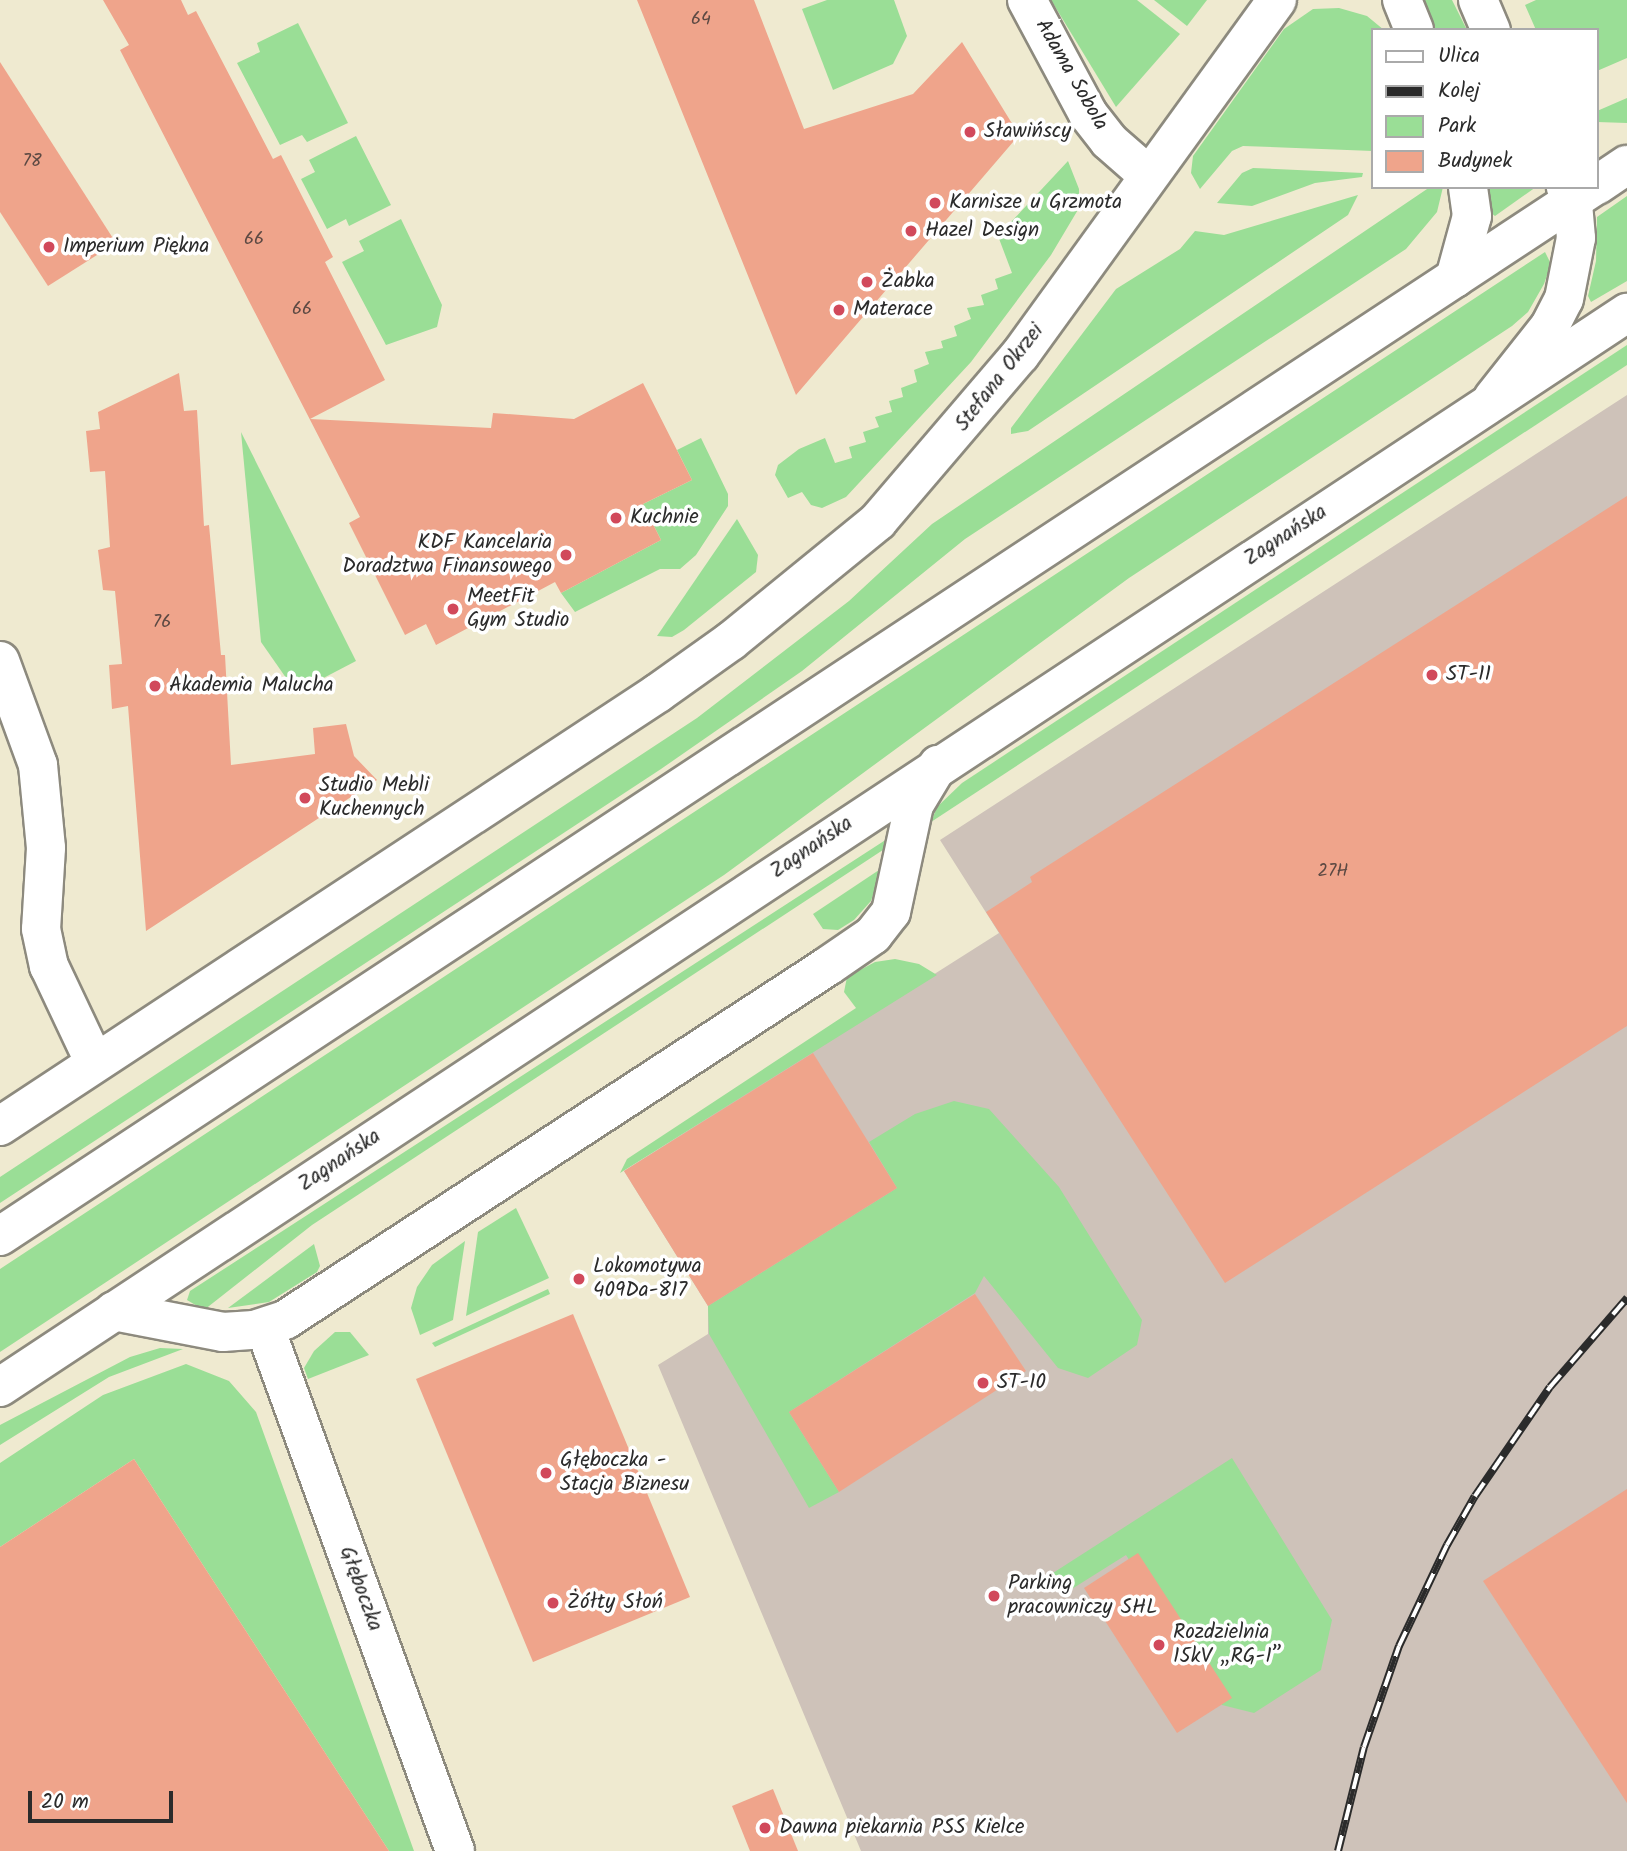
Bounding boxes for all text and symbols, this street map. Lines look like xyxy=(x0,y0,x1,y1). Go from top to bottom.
house number: 64 xyxy=(691,9,711,31)
street label: Adama Sobola xyxy=(1029,15,1113,135)
legend xyxy=(1372,28,1599,189)
text: Ulica xyxy=(1438,40,1480,73)
text: Kolej xyxy=(1438,75,1480,108)
text: Park xyxy=(1438,110,1476,143)
place label: Sławińscy xyxy=(984,119,1071,145)
marker: Sławińscy xyxy=(962,124,978,140)
text: Budynek xyxy=(1438,145,1512,178)
house number: 78 xyxy=(22,151,42,173)
place label: Karnisze u Grzmota xyxy=(949,190,1122,216)
marker: Karnisze u Grzmota xyxy=(927,195,943,211)
place label: Hazel Design xyxy=(925,218,1039,244)
marker: Hazel Design xyxy=(903,223,919,239)
house number: 66 xyxy=(244,229,264,251)
place label: Imperium Piękna xyxy=(63,234,209,260)
marker: Imperium Piękna xyxy=(41,239,57,255)
place label: Żabka xyxy=(881,269,935,295)
marker: Żabka xyxy=(859,274,875,290)
place label: Materace xyxy=(853,297,933,323)
house number: 66 xyxy=(292,299,312,321)
marker: Materace xyxy=(831,302,847,318)
street label: Stefana Okrzei xyxy=(950,319,1050,437)
street label: Zagnańska xyxy=(1240,500,1332,572)
place label: Kuchnie xyxy=(630,505,699,531)
marker: Kuchnie xyxy=(608,510,624,526)
place label: KDF Kancelaria Doradztwa Finansowego xyxy=(342,530,552,580)
marker: KDF Kancelaria Doradztwa Finansowego xyxy=(558,547,574,563)
place label: MeetFit Gym Studio xyxy=(467,584,569,634)
marker: MeetFit Gym Studio xyxy=(445,601,461,617)
house number: 76 xyxy=(153,612,171,634)
place label: ST-11 xyxy=(1446,662,1491,688)
marker: ST-11 xyxy=(1424,667,1440,683)
place label: Akademia Malucha xyxy=(169,673,333,699)
marker: Akademia Malucha xyxy=(147,678,163,694)
place label: Studio Mebli Kuchennych xyxy=(319,773,429,823)
marker: Studio Mebli Kuchennych xyxy=(297,790,313,806)
street label: Zagnańska xyxy=(766,811,858,885)
house number: 27H xyxy=(1318,861,1348,883)
street label: Zagnańska xyxy=(294,1124,386,1198)
place label: Lokomotywa 409Da-817 xyxy=(593,1254,702,1304)
marker: Lokomotywa 409Da-817 xyxy=(571,1271,587,1287)
place label: ST-10 xyxy=(997,1370,1046,1396)
marker: ST-10 xyxy=(975,1375,991,1391)
place label: Głęboczka - Stacja Biznesu xyxy=(560,1448,689,1498)
marker: Głęboczka - Stacja Biznesu xyxy=(538,1465,554,1481)
street label: Głęboczka xyxy=(333,1543,387,1635)
place label: Parking pracowniczy SHL xyxy=(1008,1571,1158,1621)
marker: Parking pracowniczy SHL xyxy=(986,1588,1002,1604)
place label: Żółty Słoń xyxy=(567,1590,663,1616)
marker: Żółty Słoń xyxy=(545,1595,561,1611)
place label: Rozdzielnia 15kV „RG-1” xyxy=(1173,1620,1282,1670)
marker: Rozdzielnia 15kV „RG-1” xyxy=(1151,1637,1167,1653)
scale bar xyxy=(32,1778,177,1822)
text: 20 m xyxy=(41,1786,89,1819)
place label: Dawna piekarnia PSS Kielce xyxy=(779,1815,1025,1841)
marker: Dawna piekarnia PSS Kielce xyxy=(757,1820,773,1836)

